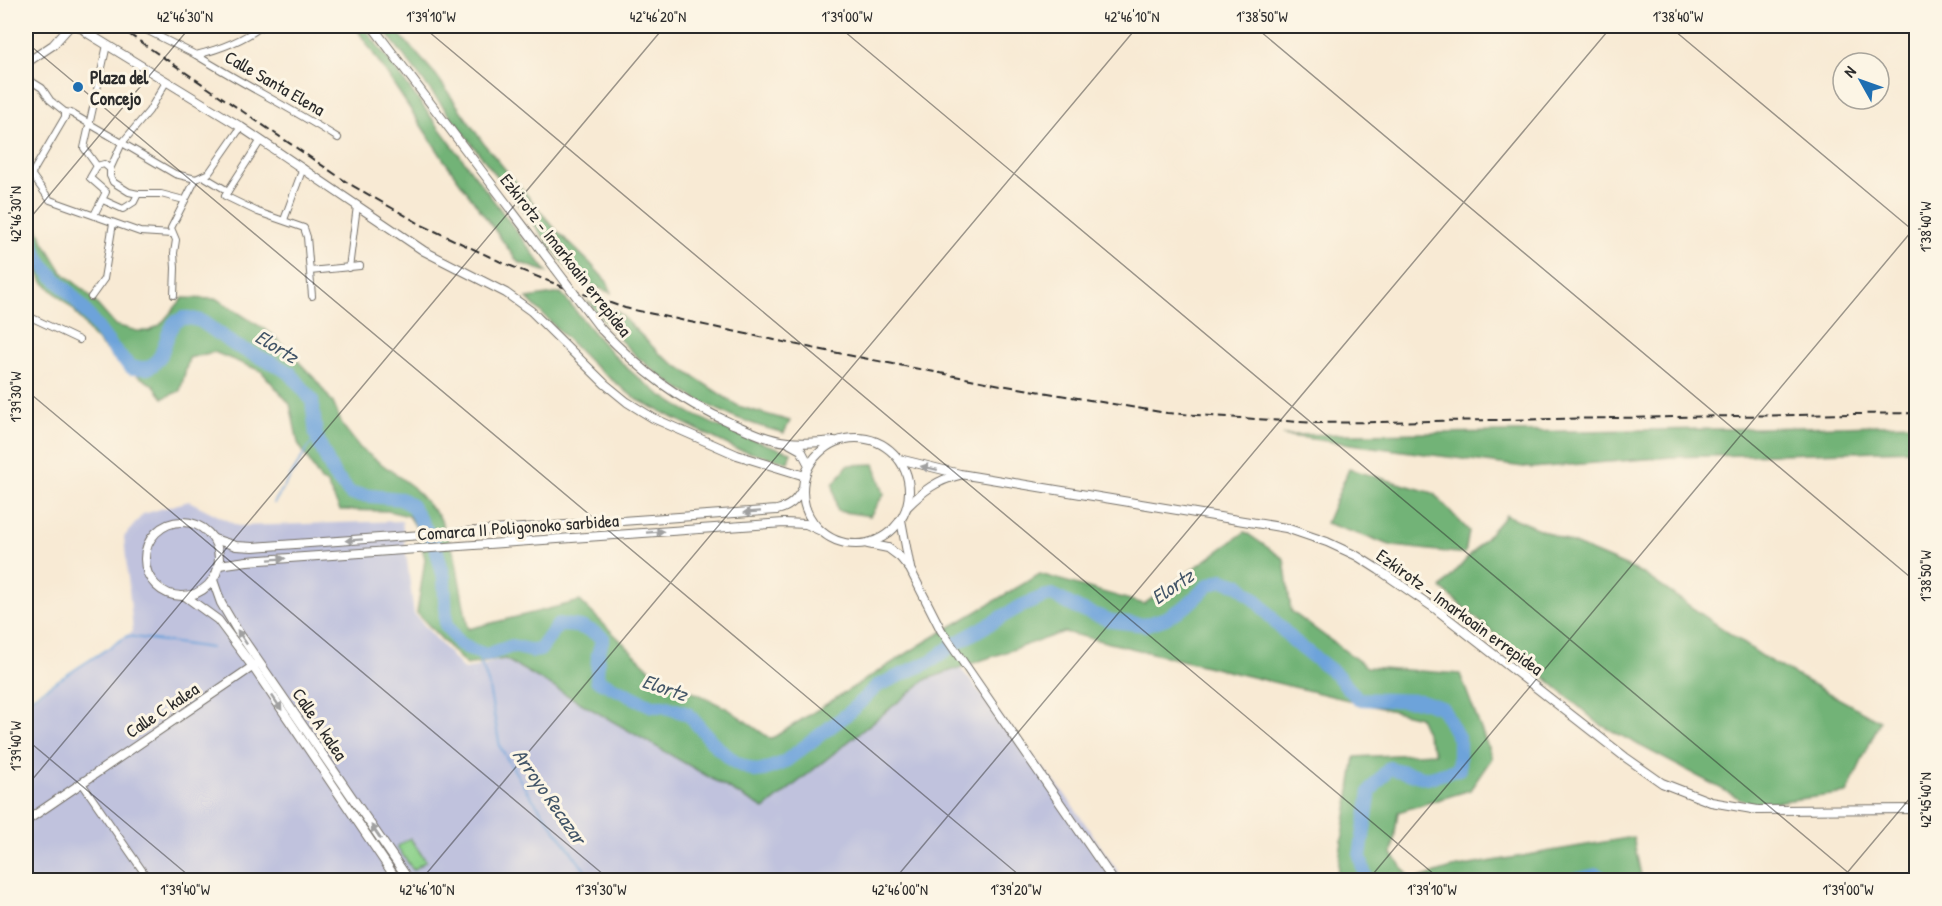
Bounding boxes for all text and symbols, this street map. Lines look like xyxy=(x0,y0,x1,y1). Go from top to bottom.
text: 42°46'30"N xyxy=(157,6,213,27)
text: 1°39'10"W xyxy=(406,6,457,27)
text: 42°46'20"N xyxy=(630,6,686,27)
text: 1°39'00"W xyxy=(822,6,873,27)
text: 42°46'10"N xyxy=(1105,6,1159,27)
text: 1°38'50"W xyxy=(1236,6,1288,27)
text: 1°38'40"W xyxy=(1653,6,1704,27)
street label: Calle Santa Elena xyxy=(220,44,330,122)
north arrow xyxy=(1831,51,1891,111)
text: N xyxy=(1838,61,1861,82)
place label: Plaza del Concejo xyxy=(90,65,150,111)
marker: Plaza del Concejo xyxy=(71,80,85,94)
street label: Ezkirotz - Imarkoain errepidea xyxy=(494,168,638,342)
text: 42°46'30"N xyxy=(5,186,26,242)
text: 1°38'40"W xyxy=(1915,201,1936,252)
water label: Elortz xyxy=(251,323,305,370)
text: 1°39'30"W xyxy=(5,371,26,422)
one-way arrow xyxy=(920,462,939,472)
street label: Comarca II Poligonoko sarbidea xyxy=(416,507,620,547)
one-way arrow xyxy=(743,507,762,516)
one-way arrow xyxy=(646,527,665,537)
one-way arrow xyxy=(345,535,364,545)
street label: Ezkirotz - Imarkoain errepidea xyxy=(1372,543,1548,681)
text: 1°38'50"W xyxy=(1915,550,1936,602)
one-way arrow xyxy=(267,554,286,564)
water label: Elortz xyxy=(1146,561,1200,610)
one-way arrow xyxy=(236,629,248,645)
water label: Elortz xyxy=(639,667,692,708)
street label: Calle C kalea xyxy=(120,676,204,744)
street label: Calle A kalea xyxy=(287,683,353,765)
one-way arrow xyxy=(271,695,282,711)
text: 1°39'40"W xyxy=(5,720,26,771)
water label: Arroyo Recazar xyxy=(506,743,594,852)
text: 42°45'40"N xyxy=(1915,772,1936,828)
one-way arrow xyxy=(370,825,382,841)
text: 1°39'40"W xyxy=(160,879,211,900)
text: 42°46'10"N xyxy=(400,879,454,900)
text: 1°39'30"W xyxy=(576,879,627,900)
text: 42°46'00"N xyxy=(872,879,928,900)
text: 1°39'20"W xyxy=(990,879,1042,900)
text: 1°39'10"W xyxy=(1407,879,1458,900)
text: 1°39'00"W xyxy=(1823,879,1874,900)

